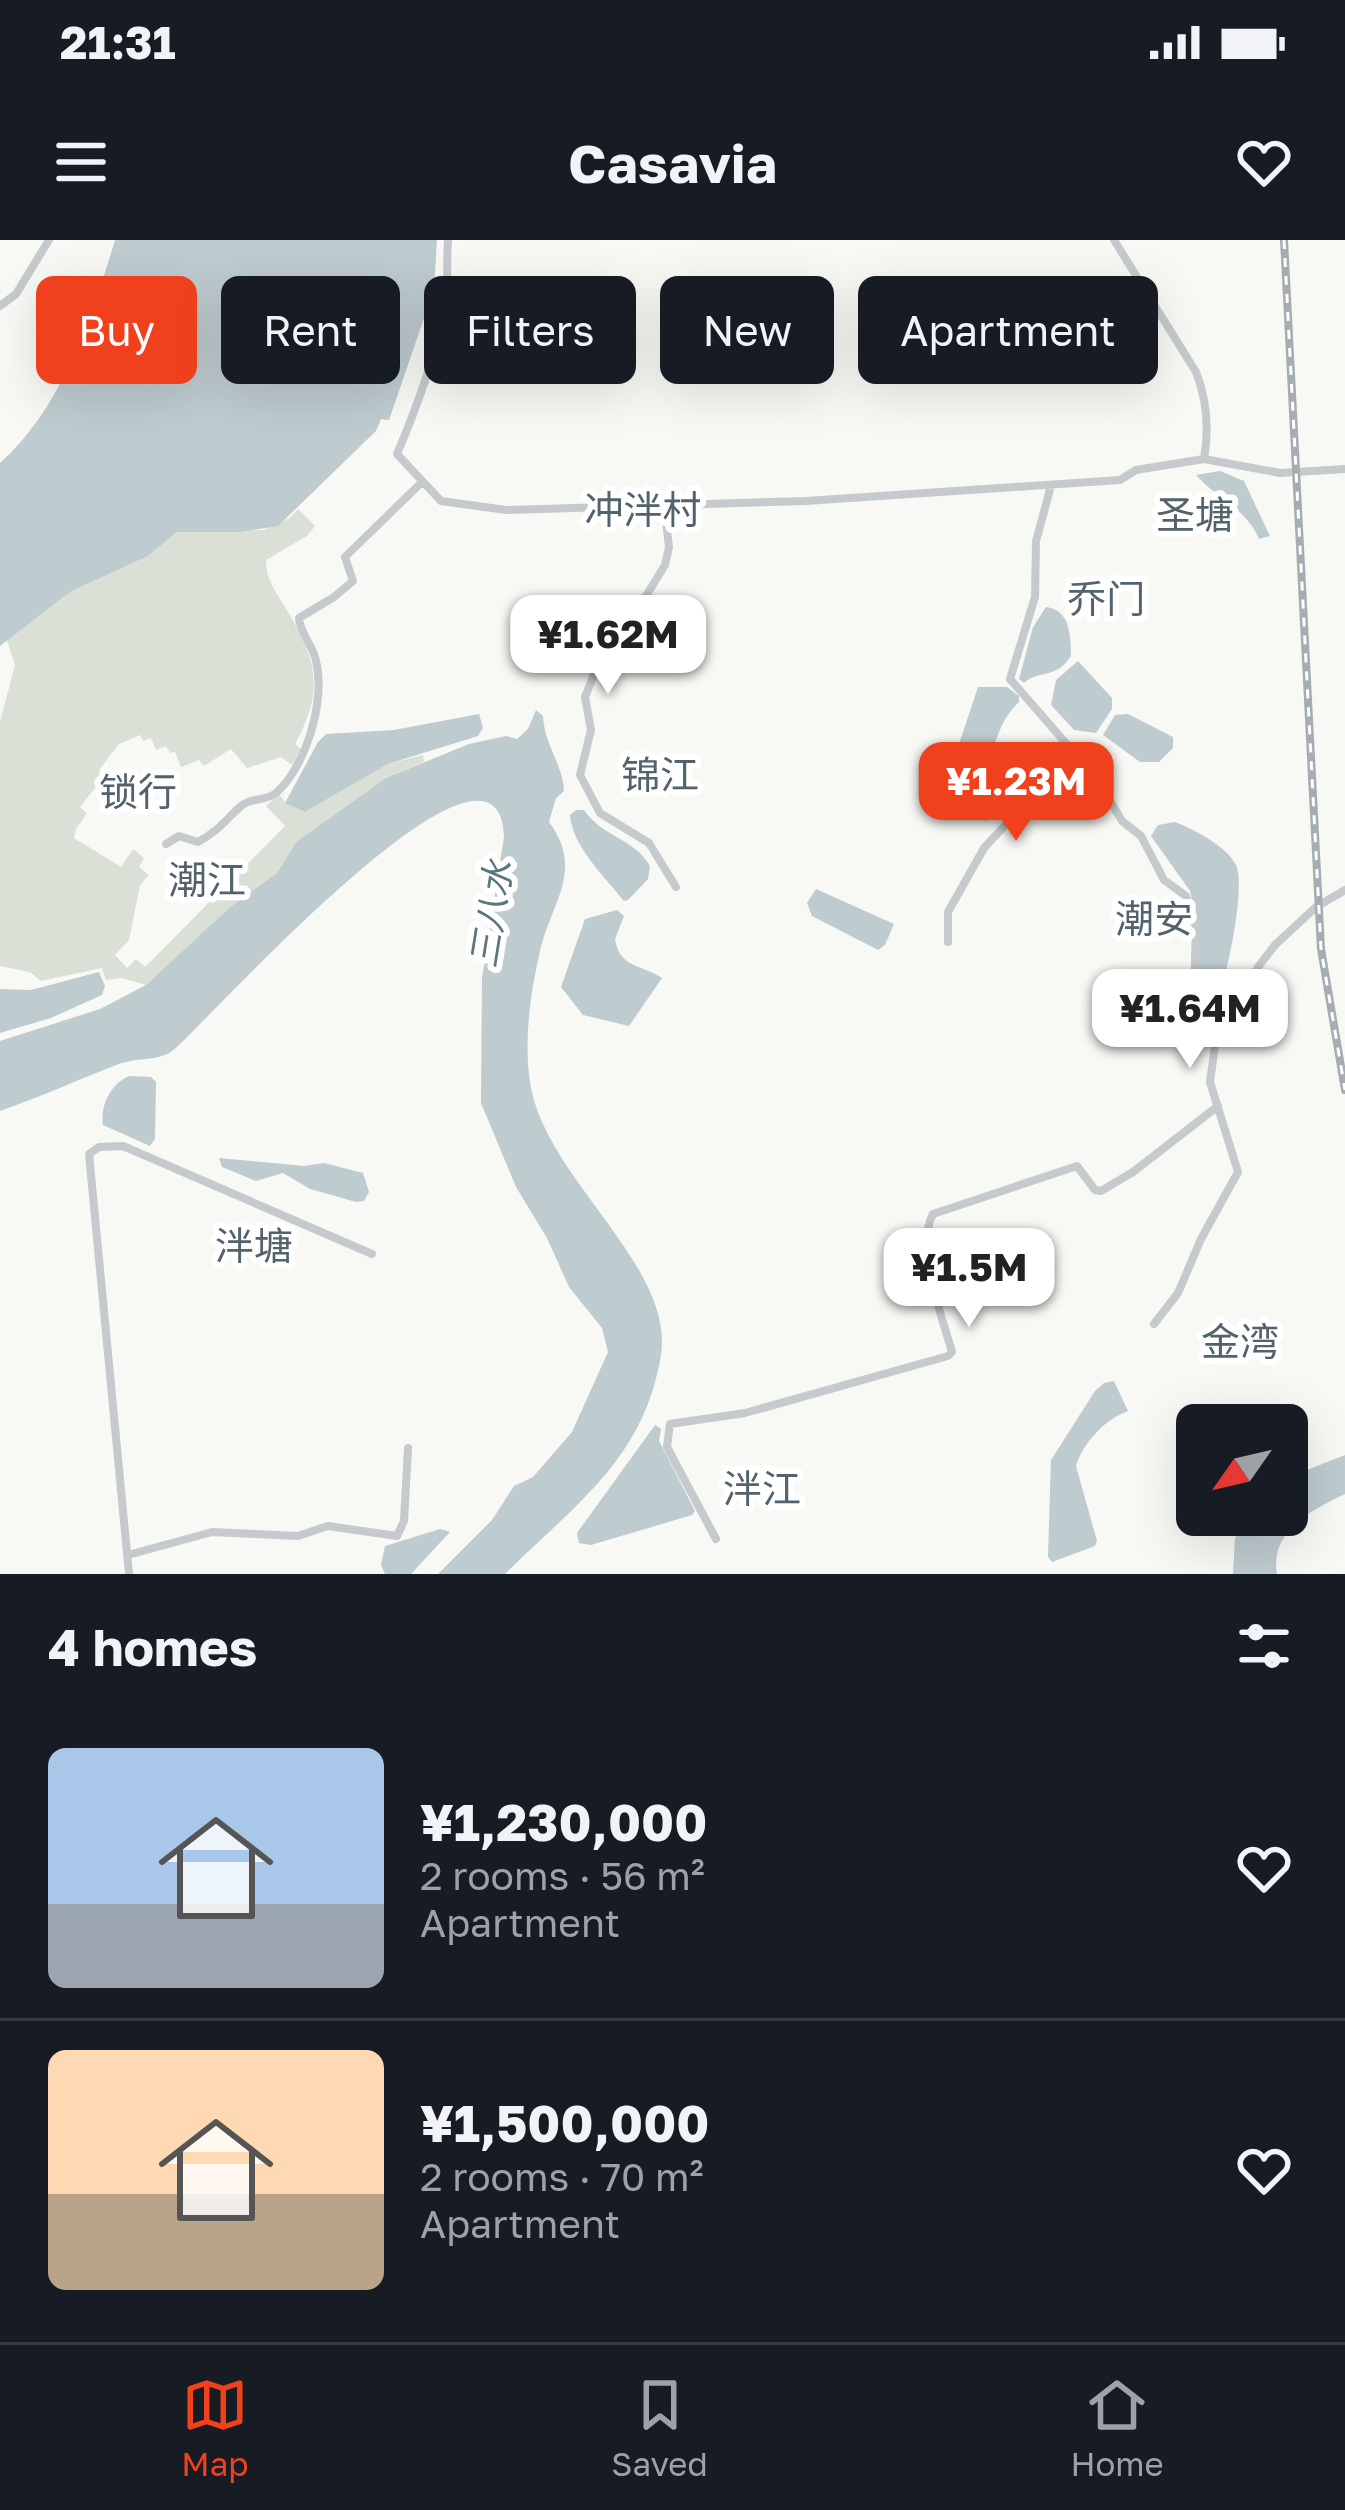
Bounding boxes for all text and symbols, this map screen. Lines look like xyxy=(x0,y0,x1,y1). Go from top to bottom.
text: 21:31 xyxy=(60,15,176,69)
icon: menu xyxy=(48,129,114,195)
icon: heart xyxy=(1231,129,1297,195)
text: Casavia xyxy=(568,130,777,195)
chip: Buy xyxy=(36,276,197,384)
chip: Rent xyxy=(221,276,400,384)
chip: Filters xyxy=(424,276,636,384)
chip: New xyxy=(660,276,834,384)
chip: Apartment xyxy=(858,276,1158,384)
district label: 冲泮村 xyxy=(584,486,702,533)
district label: 圣塘 xyxy=(1156,491,1234,538)
district label: 乔门 xyxy=(1067,575,1145,622)
pin: ¥1.62M xyxy=(510,595,706,697)
text: ¥1.62M xyxy=(537,610,679,657)
pin: ¥1.23M xyxy=(918,742,1114,844)
district label: 锦江 xyxy=(621,751,699,798)
text: ¥1.23M xyxy=(946,757,1086,804)
district label: 锁行 xyxy=(99,768,177,815)
water label: 三八水 xyxy=(461,855,521,971)
district label: 潮江 xyxy=(168,856,246,903)
district label: 潮安 xyxy=(1115,895,1193,942)
pin: ¥1.64M xyxy=(1092,969,1288,1071)
text: ¥1.64M xyxy=(1119,984,1261,1031)
district label: 泮塘 xyxy=(215,1222,293,1269)
pin: ¥1.5M xyxy=(885,1228,1053,1330)
text: ¥1.5M xyxy=(911,1243,1027,1290)
district label: 金湾 xyxy=(1201,1318,1279,1365)
north arrow xyxy=(1176,1404,1308,1536)
map controls xyxy=(1176,1404,1308,1536)
district label: 泮江 xyxy=(723,1465,801,1512)
icon: filters xyxy=(1231,1613,1297,1679)
text: 4 homes xyxy=(48,1616,257,1677)
text: ¥1,230,000 xyxy=(420,1791,707,1852)
icon: home xyxy=(144,1796,288,1940)
icon: heart xyxy=(1231,1835,1297,1901)
text: 2 rooms · 56 m² xyxy=(420,1852,705,1899)
text: Apartment xyxy=(420,1899,620,1946)
text: ¥1,500,000 xyxy=(420,2092,709,2153)
icon: home xyxy=(144,2098,288,2242)
icon: heart xyxy=(1231,2137,1297,2203)
text: 2 rooms · 70 m² xyxy=(420,2153,704,2200)
text: Apartment xyxy=(420,2200,620,2247)
tab: Map xyxy=(181,2372,249,2483)
tab: Saved xyxy=(611,2372,708,2483)
tab: Home xyxy=(1070,2372,1164,2483)

